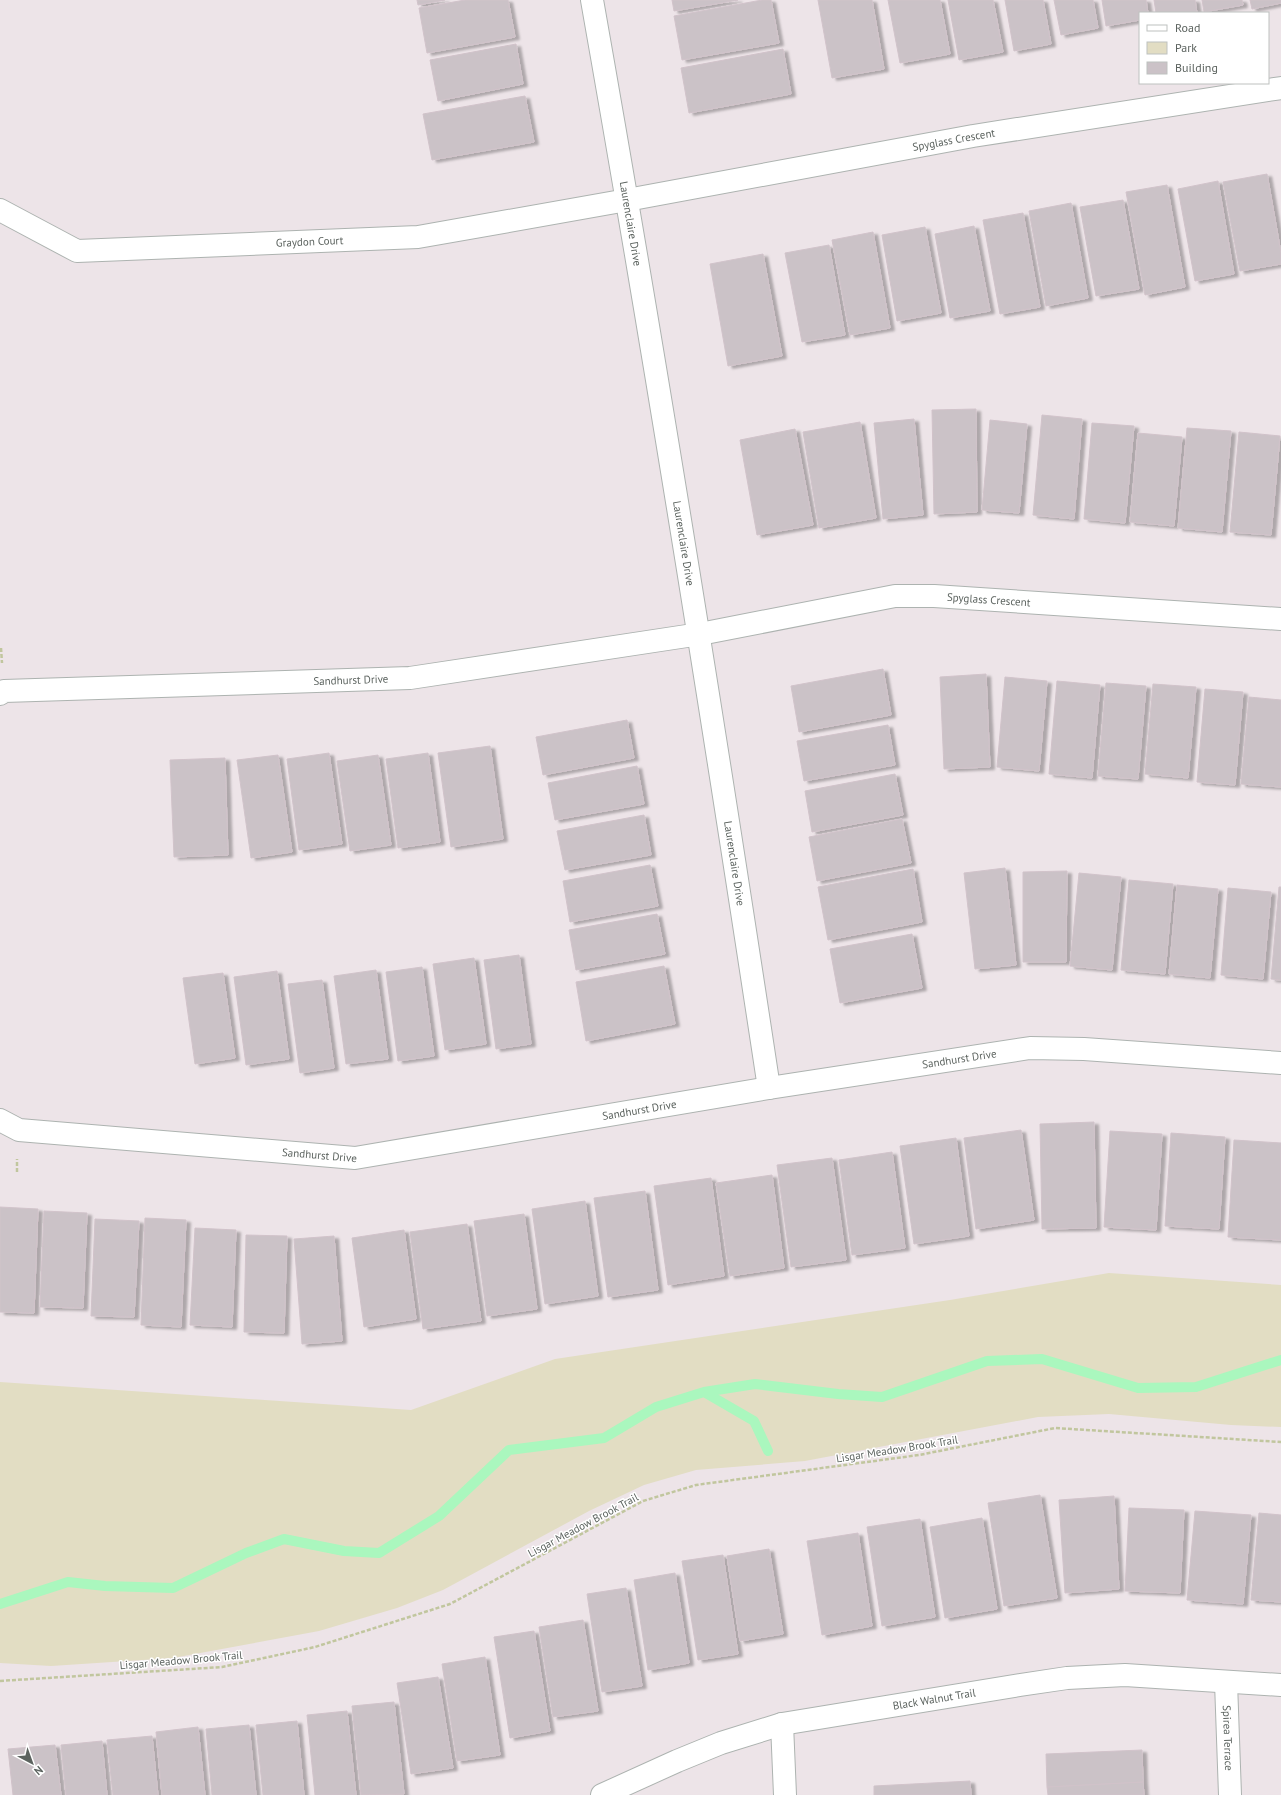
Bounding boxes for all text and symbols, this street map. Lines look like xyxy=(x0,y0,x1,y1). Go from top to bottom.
legend xyxy=(1139,12,1269,84)
text: Road xyxy=(1175,20,1200,35)
text: Park xyxy=(1175,40,1197,55)
text: Building xyxy=(1175,60,1218,75)
street label: Spyglass Crescent xyxy=(911,126,996,154)
street label: Laurenclaire Drive xyxy=(617,180,645,268)
street label: Graydon Court xyxy=(276,233,344,250)
street label: Laurenclaire Drive xyxy=(670,500,698,587)
street label: Spyglass Crescent xyxy=(946,590,1031,609)
street label: Sandhurst Drive xyxy=(313,672,389,688)
street label: Laurenclaire Drive xyxy=(721,820,748,907)
street label: Sandhurst Drive xyxy=(921,1046,998,1071)
street label: Sandhurst Drive xyxy=(601,1097,678,1123)
street label: Sandhurst Drive xyxy=(282,1145,358,1165)
street label: Lisgar Meadow Brook Trail xyxy=(835,1432,960,1466)
street label: Lisgar Meadow Brook Trail xyxy=(525,1490,641,1560)
street label: Lisgar Meadow Brook Trail xyxy=(119,1648,244,1672)
street label: Black Walnut Trail xyxy=(892,1685,977,1713)
street label: Spirea Terrace xyxy=(1220,1705,1236,1771)
north arrow xyxy=(12,1743,52,1783)
text: N xyxy=(31,1763,46,1778)

